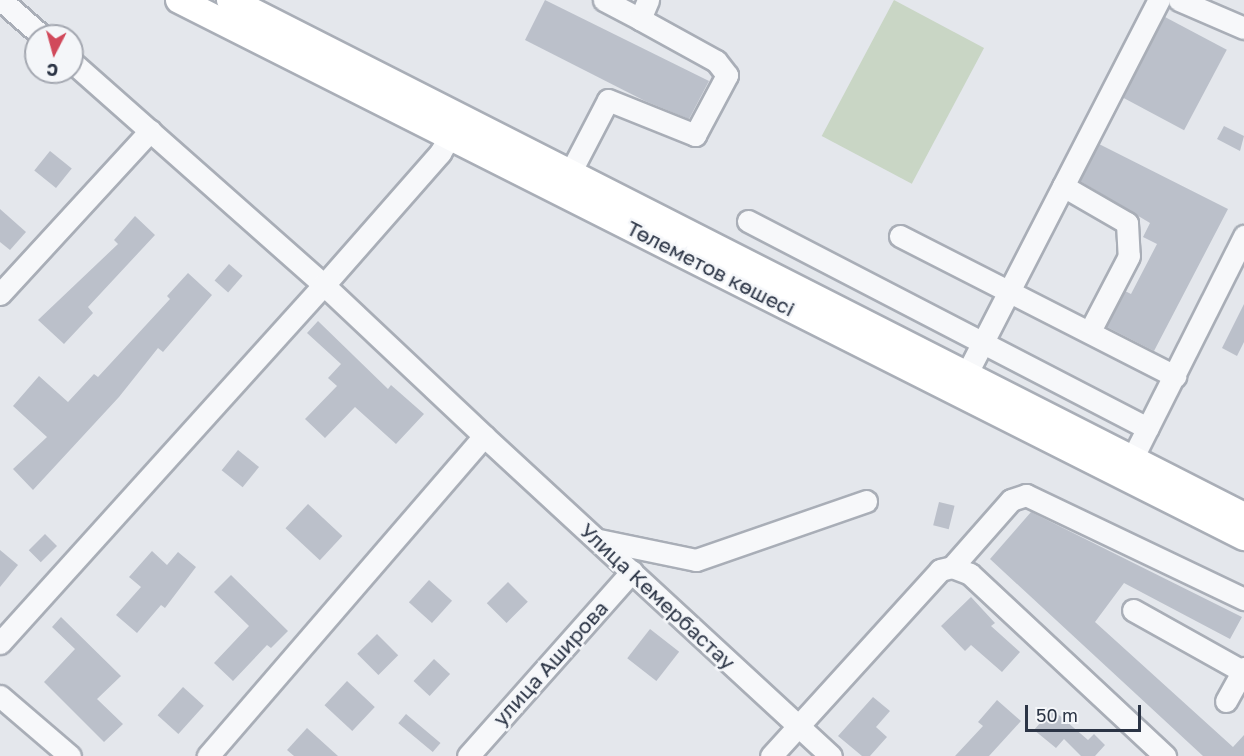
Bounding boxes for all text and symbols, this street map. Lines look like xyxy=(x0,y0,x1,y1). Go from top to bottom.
north arrow xyxy=(24,24,84,84)
text: С xyxy=(46,59,59,80)
street label: Төлеметов көшесі xyxy=(623,215,799,321)
street label: Улица Кемербастау xyxy=(575,517,741,675)
street label: улица Аширова xyxy=(487,595,613,731)
scale bar xyxy=(1028,693,1144,731)
text: 50 m xyxy=(1036,704,1078,726)

